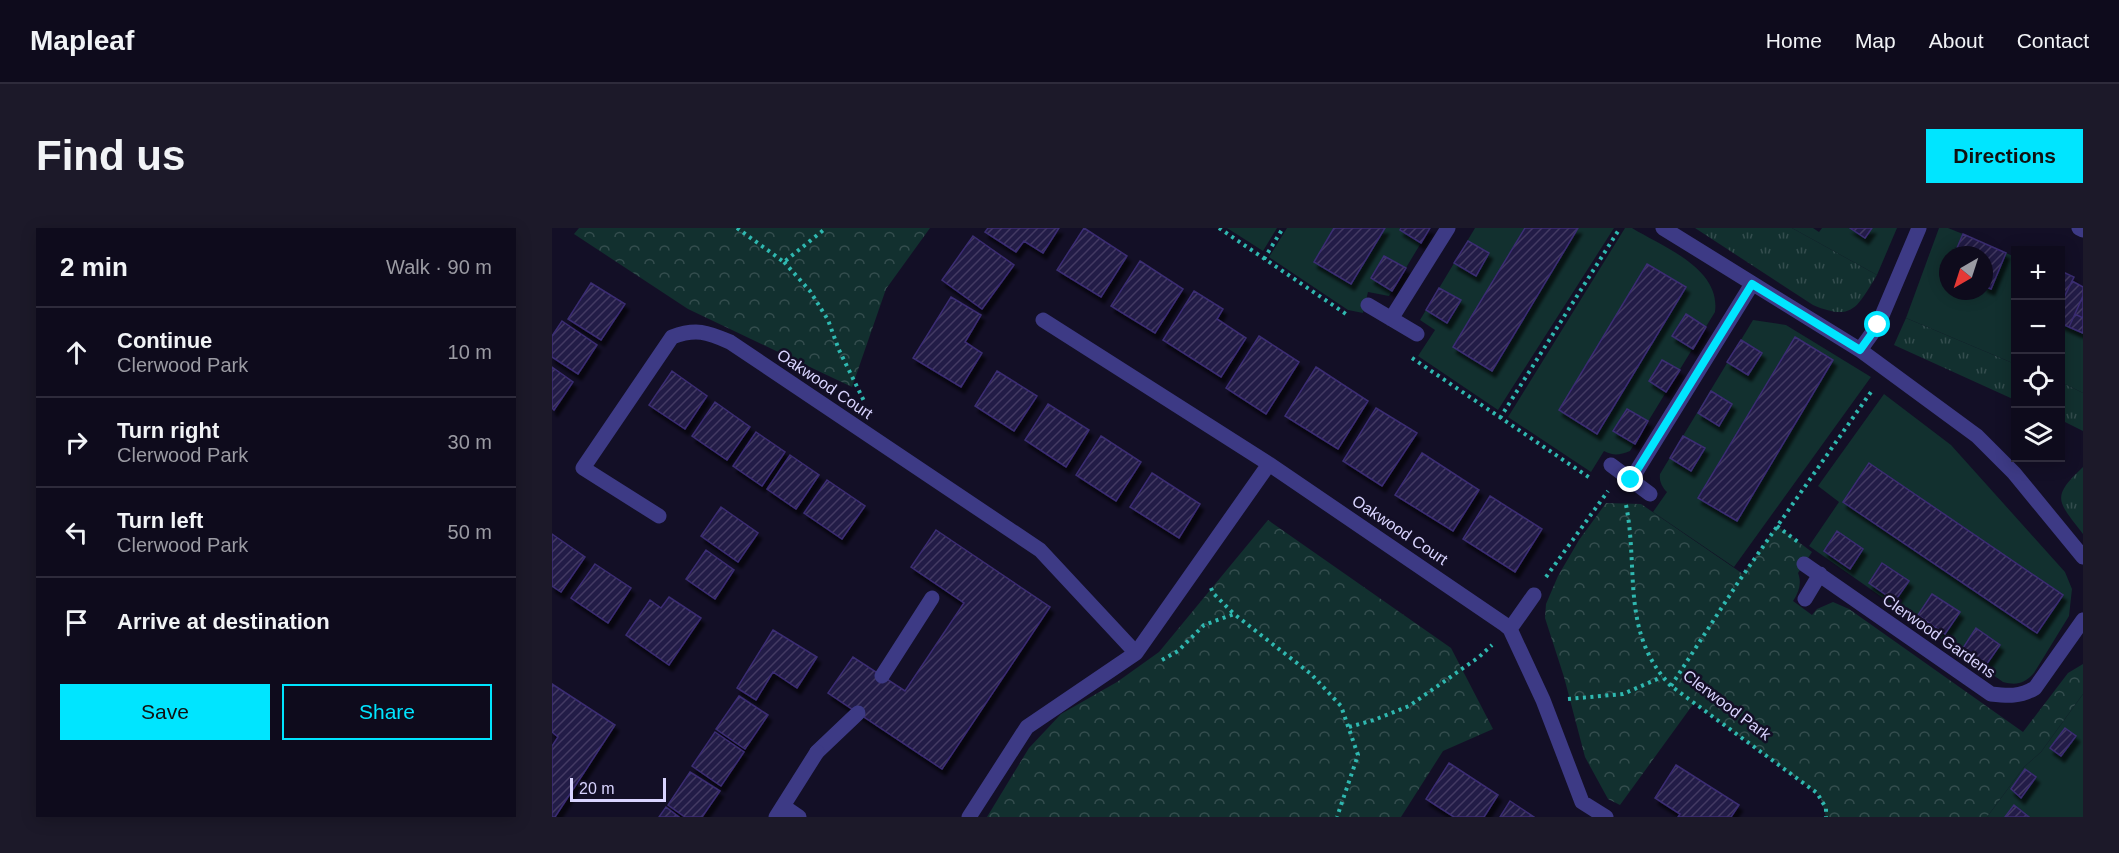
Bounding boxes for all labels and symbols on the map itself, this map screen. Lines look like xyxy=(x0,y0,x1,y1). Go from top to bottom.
north arrow xyxy=(1939,246,1993,300)
route start xyxy=(1864,311,1890,337)
street label: Oakwood Court xyxy=(774,346,876,422)
route end xyxy=(1617,466,1643,492)
street label: Oakwood Court xyxy=(1349,492,1451,568)
street label: Clerwood Gardens xyxy=(1879,591,1999,681)
street label: Clerwood Park xyxy=(1680,667,1775,744)
scale bar xyxy=(570,775,666,802)

